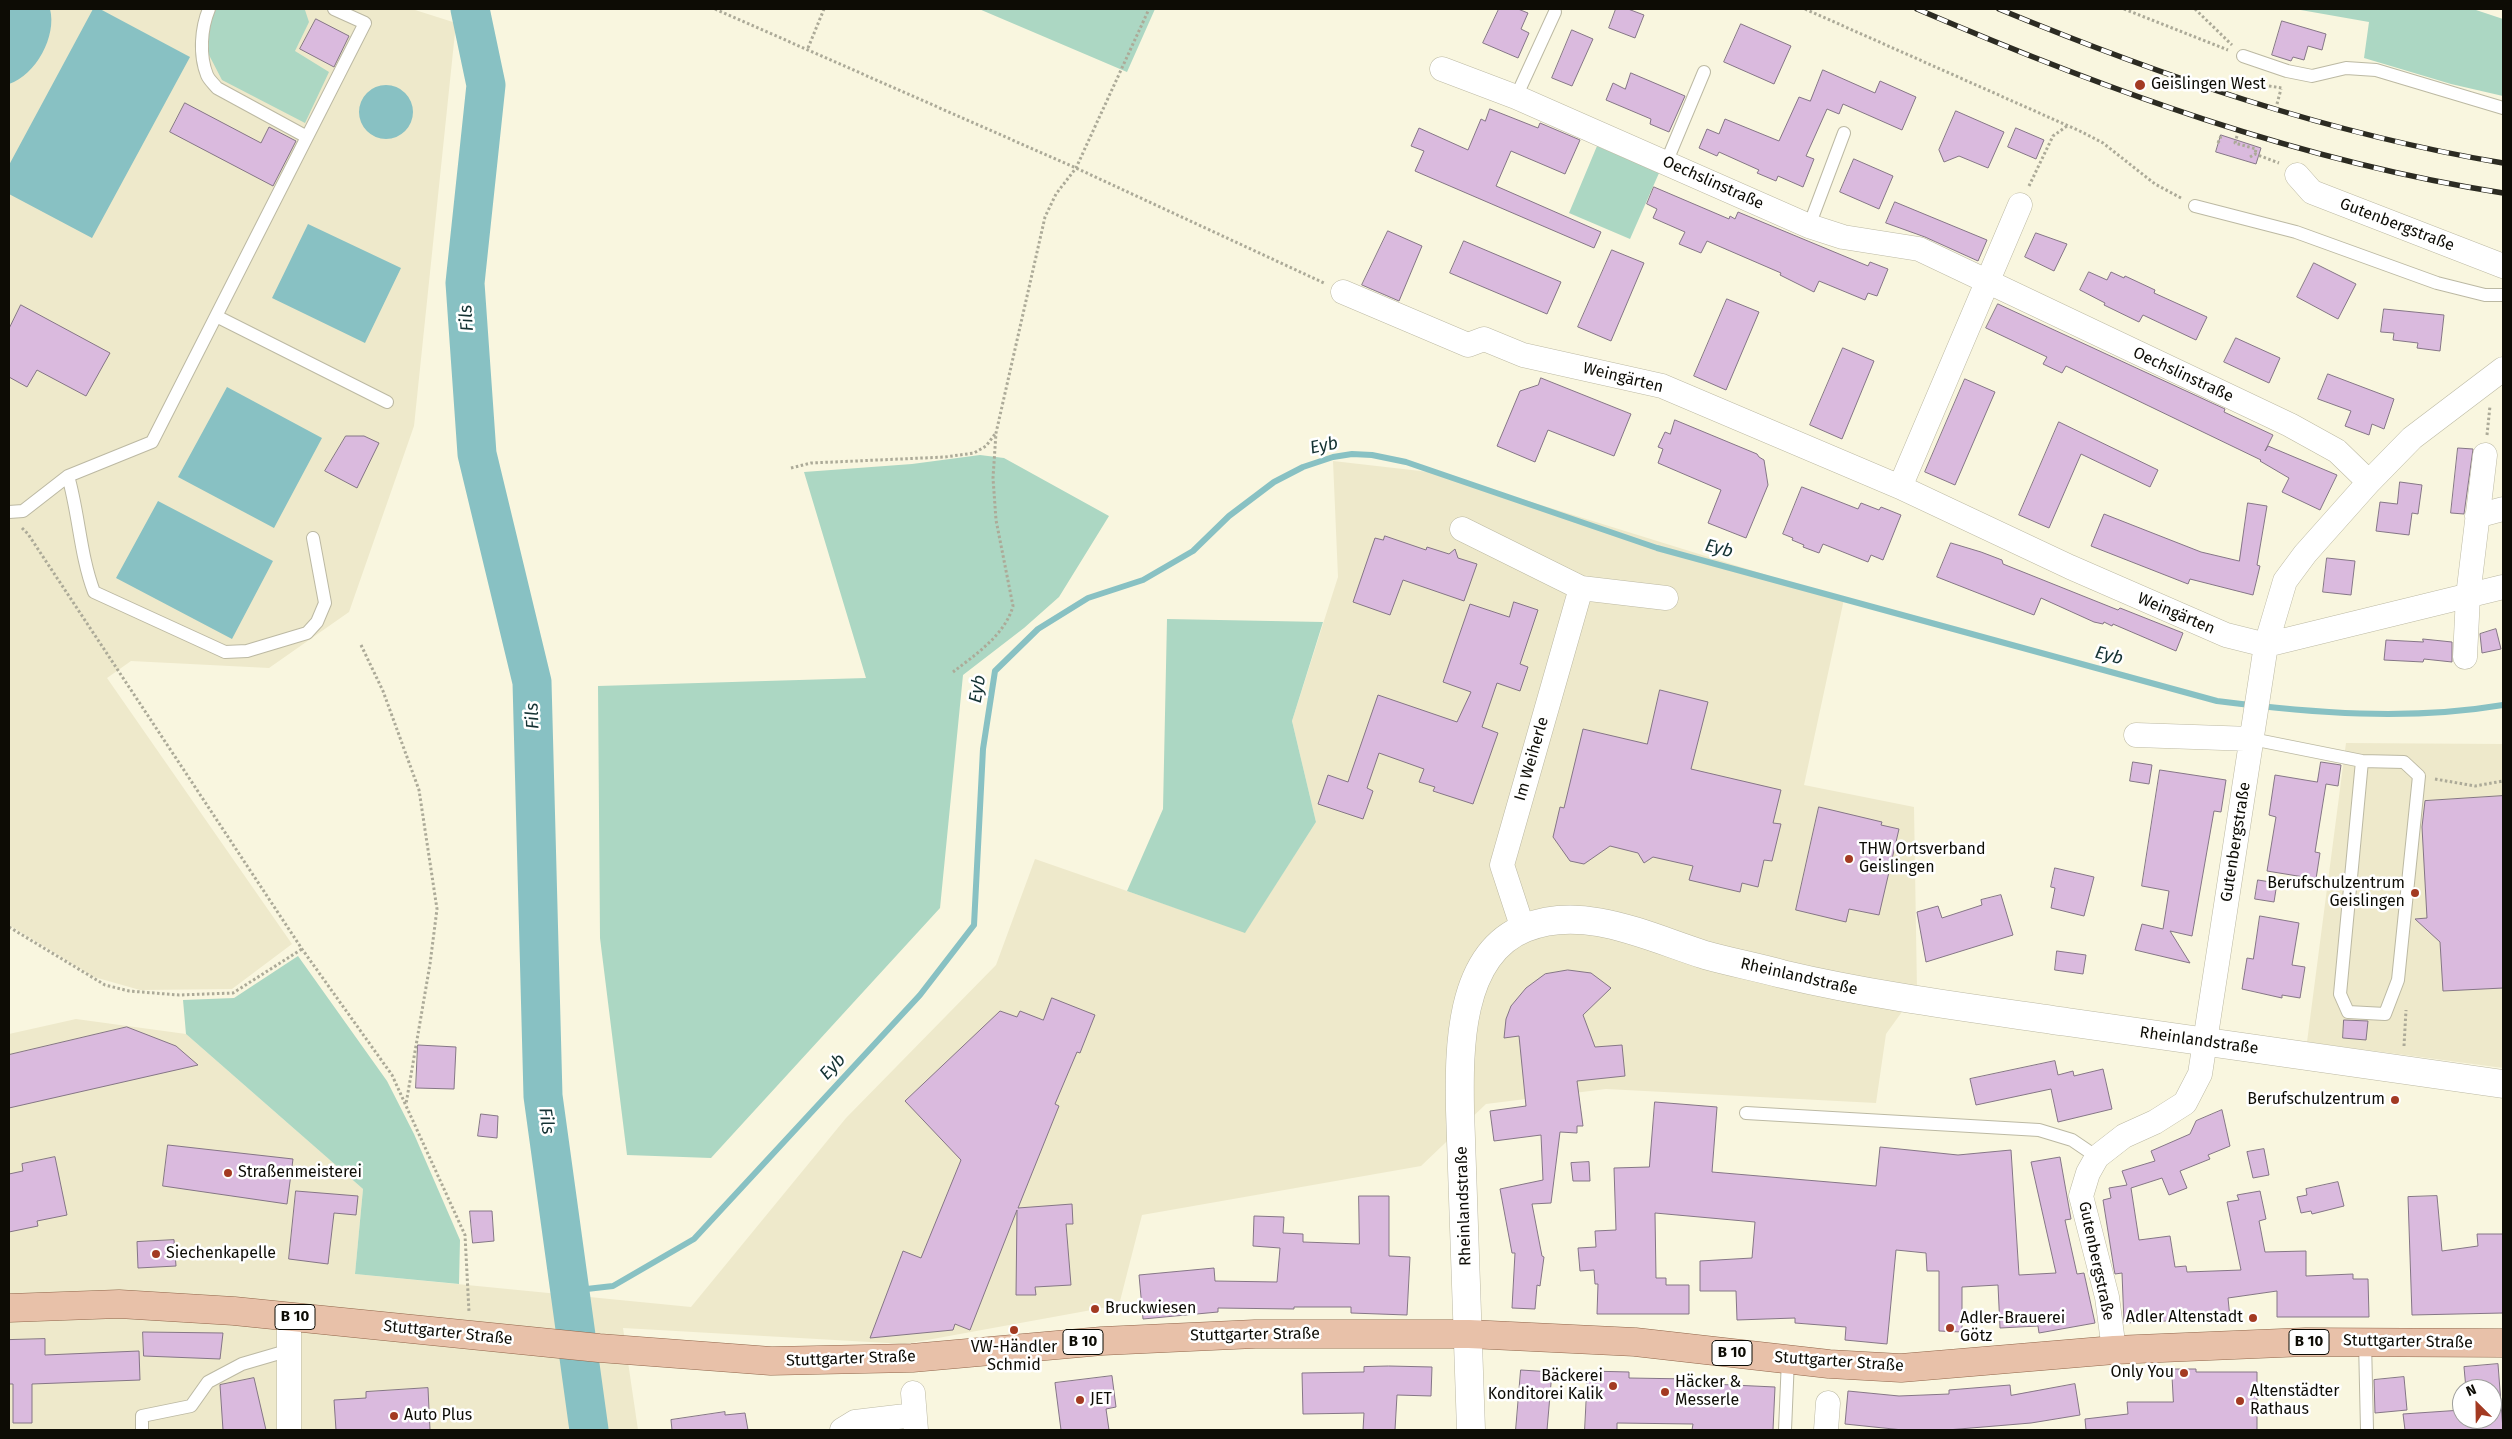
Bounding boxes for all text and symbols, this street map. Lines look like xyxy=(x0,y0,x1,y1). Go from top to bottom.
place label: Geislingen West xyxy=(2151,75,2266,95)
marker: Geislingen West xyxy=(2133,78,2147,92)
street label: Oechslinstraße xyxy=(1659,152,1767,214)
street label: Gutenbergstraße xyxy=(2337,194,2457,256)
water label: Fils xyxy=(455,304,479,332)
street label: Oechslinstraße xyxy=(2130,343,2236,407)
street label: Weingärten xyxy=(1581,359,1665,397)
water label: Eyb xyxy=(1308,432,1340,460)
water label: Eyb xyxy=(1703,535,1735,563)
street label: Weingärten xyxy=(2134,589,2218,639)
water label: Eyb xyxy=(2093,642,2125,670)
water label: Eyb xyxy=(965,673,991,705)
water label: Fils xyxy=(522,702,544,730)
street label: Im Weiherle xyxy=(1511,715,1553,803)
street label: Gutenbergstraße xyxy=(2217,781,2255,903)
place label: THW Ortsverband Geislingen xyxy=(1859,840,1986,878)
marker: THW Ortsverband Geislingen xyxy=(1843,853,1855,865)
place label: Berufschulzentrum Geislingen xyxy=(2267,874,2405,912)
marker: Berufschulzentrum Geislingen xyxy=(2409,887,2421,899)
street label: Rheinlandstraße xyxy=(1739,954,1859,1000)
street label: Rheinlandstraße xyxy=(2138,1023,2260,1059)
water label: Eyb xyxy=(815,1049,851,1085)
place label: Berufschulzentrum xyxy=(2247,1090,2385,1110)
marker: Berufschulzentrum xyxy=(2389,1094,2401,1106)
water label: Fils xyxy=(533,1106,559,1136)
street label: Rheinlandstraße xyxy=(1452,1146,1476,1266)
place label: Straßenmeisterei xyxy=(238,1163,362,1183)
marker: Straßenmeisterei xyxy=(222,1167,234,1179)
street label: Gutenbergstraße xyxy=(2074,1200,2118,1322)
place label: Siechenkapelle xyxy=(166,1244,276,1264)
marker: Siechenkapelle xyxy=(150,1248,162,1260)
place label: Bruckwiesen xyxy=(1105,1299,1196,1319)
marker: Bruckwiesen xyxy=(1089,1303,1101,1315)
road number: B 10 xyxy=(275,1304,315,1330)
place label: Adler Altenstadt xyxy=(2126,1308,2243,1328)
place label: Adler-Brauerei Götz xyxy=(1960,1309,2065,1347)
marker: Adler Altenstadt xyxy=(2247,1312,2259,1324)
street label: Stuttgarter Straße xyxy=(382,1317,514,1349)
marker: Adler-Brauerei Götz xyxy=(1944,1322,1956,1334)
marker: VW-Händler Schmid xyxy=(1008,1324,1020,1336)
street label: Stuttgarter Straße xyxy=(1190,1324,1320,1346)
road number: B 10 xyxy=(1063,1330,1103,1354)
road number: B 10 xyxy=(2289,1330,2329,1354)
street label: Stuttgarter Straße xyxy=(2343,1331,2473,1353)
place label: VW-Händler Schmid xyxy=(971,1338,1057,1376)
road number: B 10 xyxy=(1712,1340,1752,1366)
street label: Stuttgarter Straße xyxy=(786,1347,916,1371)
street label: Stuttgarter Straße xyxy=(1774,1348,1904,1376)
place label: Only You xyxy=(2110,1363,2174,1383)
place label: Bäckerei Konditorei Kalik xyxy=(1488,1367,1603,1405)
marker: Only You xyxy=(2178,1367,2190,1379)
place label: Häcker & Messerle xyxy=(1675,1373,1741,1411)
north arrow xyxy=(2452,1379,2502,1429)
marker: Bäckerei Konditorei Kalik xyxy=(1607,1380,1619,1392)
text: N xyxy=(2464,1381,2479,1400)
place label: Altenstädter Rathaus xyxy=(2250,1382,2339,1420)
marker: Häcker & Messerle xyxy=(1659,1386,1671,1398)
place label: JET xyxy=(1090,1390,1112,1410)
marker: JET xyxy=(1074,1394,1086,1406)
marker: Altenstädter Rathaus xyxy=(2234,1395,2246,1407)
place label: Auto Plus xyxy=(404,1406,472,1426)
marker: Auto Plus xyxy=(388,1410,400,1422)

